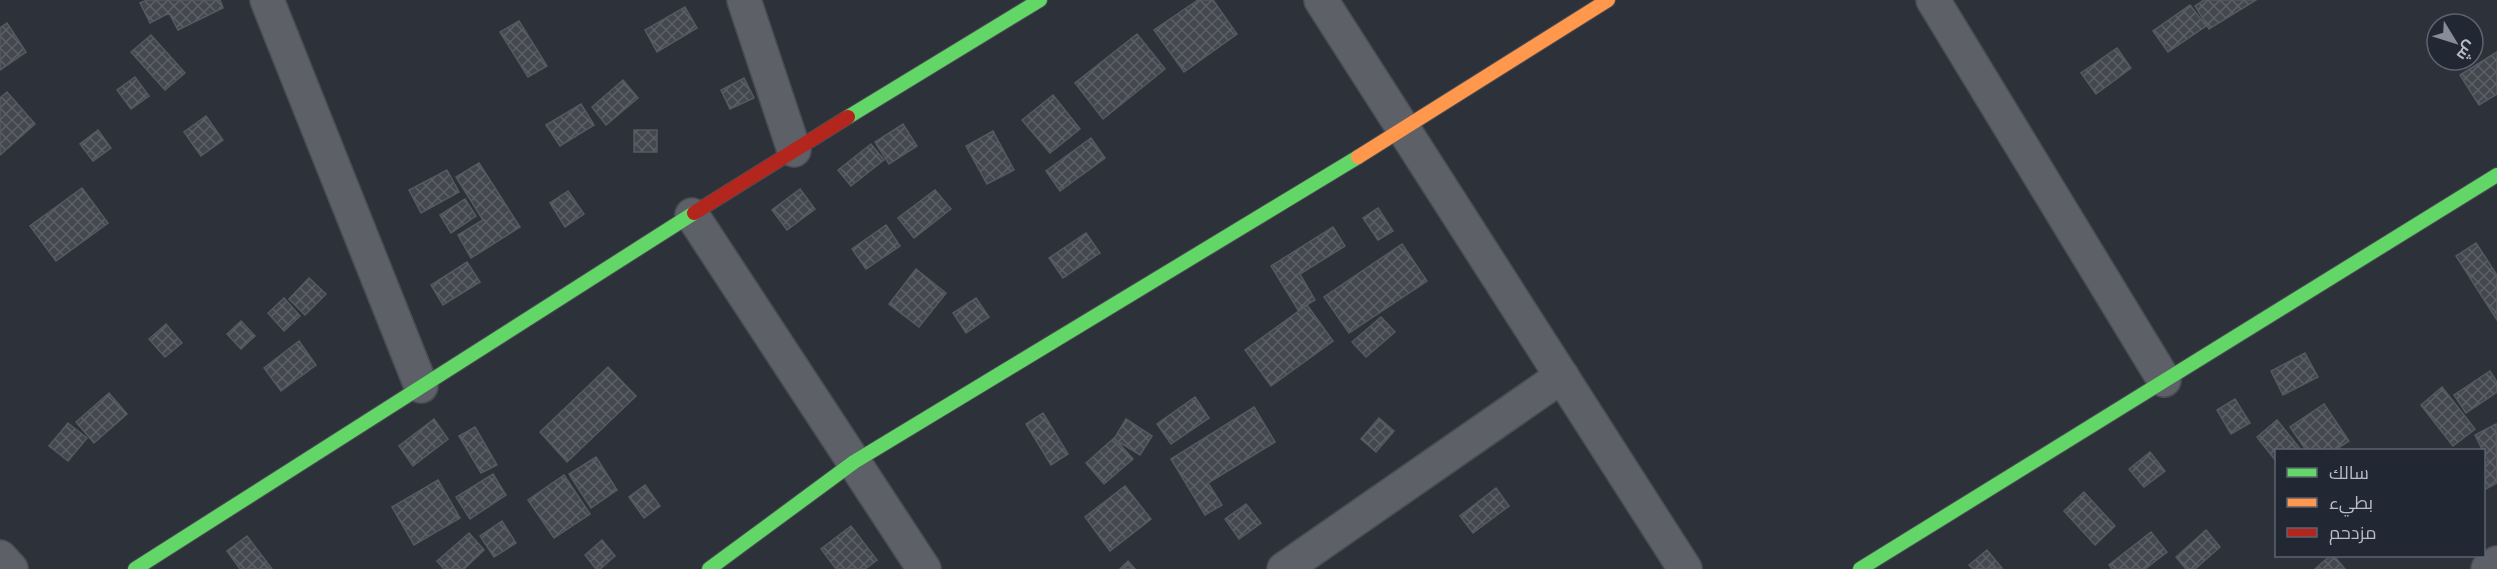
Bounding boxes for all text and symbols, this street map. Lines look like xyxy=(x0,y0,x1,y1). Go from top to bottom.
north arrow xyxy=(2425,12,2485,72)
text: ش xyxy=(2453,37,2480,65)
legend xyxy=(2275,449,2485,557)
text: سالك xyxy=(2329,462,2369,483)
text: بطيء xyxy=(2329,492,2373,517)
text: مزدحم xyxy=(2329,522,2377,545)

